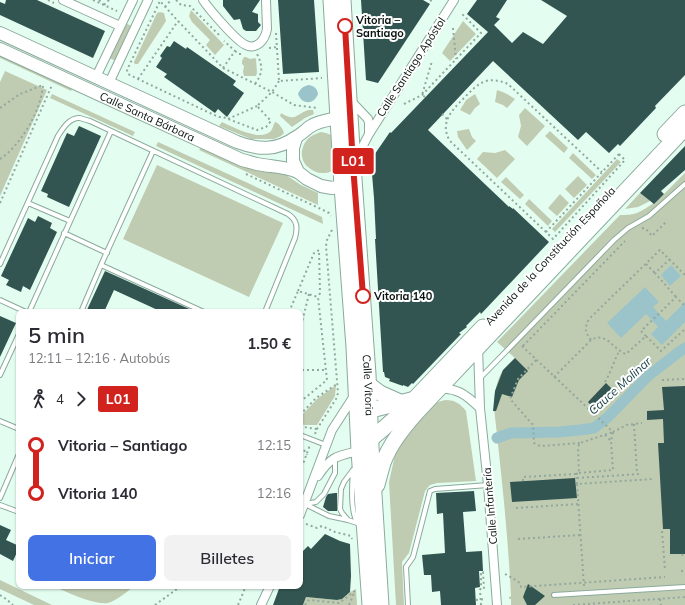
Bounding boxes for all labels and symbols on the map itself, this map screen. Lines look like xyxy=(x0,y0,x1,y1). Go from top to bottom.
place label: Vitoria – Santiago xyxy=(355,13,404,40)
street label: Calle Santiago Apóstol xyxy=(374,15,448,119)
marker: Vitoria – Santiago xyxy=(337,18,353,34)
street label: Calle Santa Bárbara xyxy=(97,89,197,144)
line badge: L01 xyxy=(330,148,376,174)
street label: Avenida de la Constitución Española xyxy=(482,184,618,328)
marker: Vitoria 140 xyxy=(355,288,371,304)
place label: Vitoria 140 xyxy=(373,289,433,303)
water label: Cauce Molinar xyxy=(585,353,655,418)
street label: Calle Vitoria xyxy=(360,354,377,416)
street label: Calle Infantería xyxy=(480,467,500,545)

